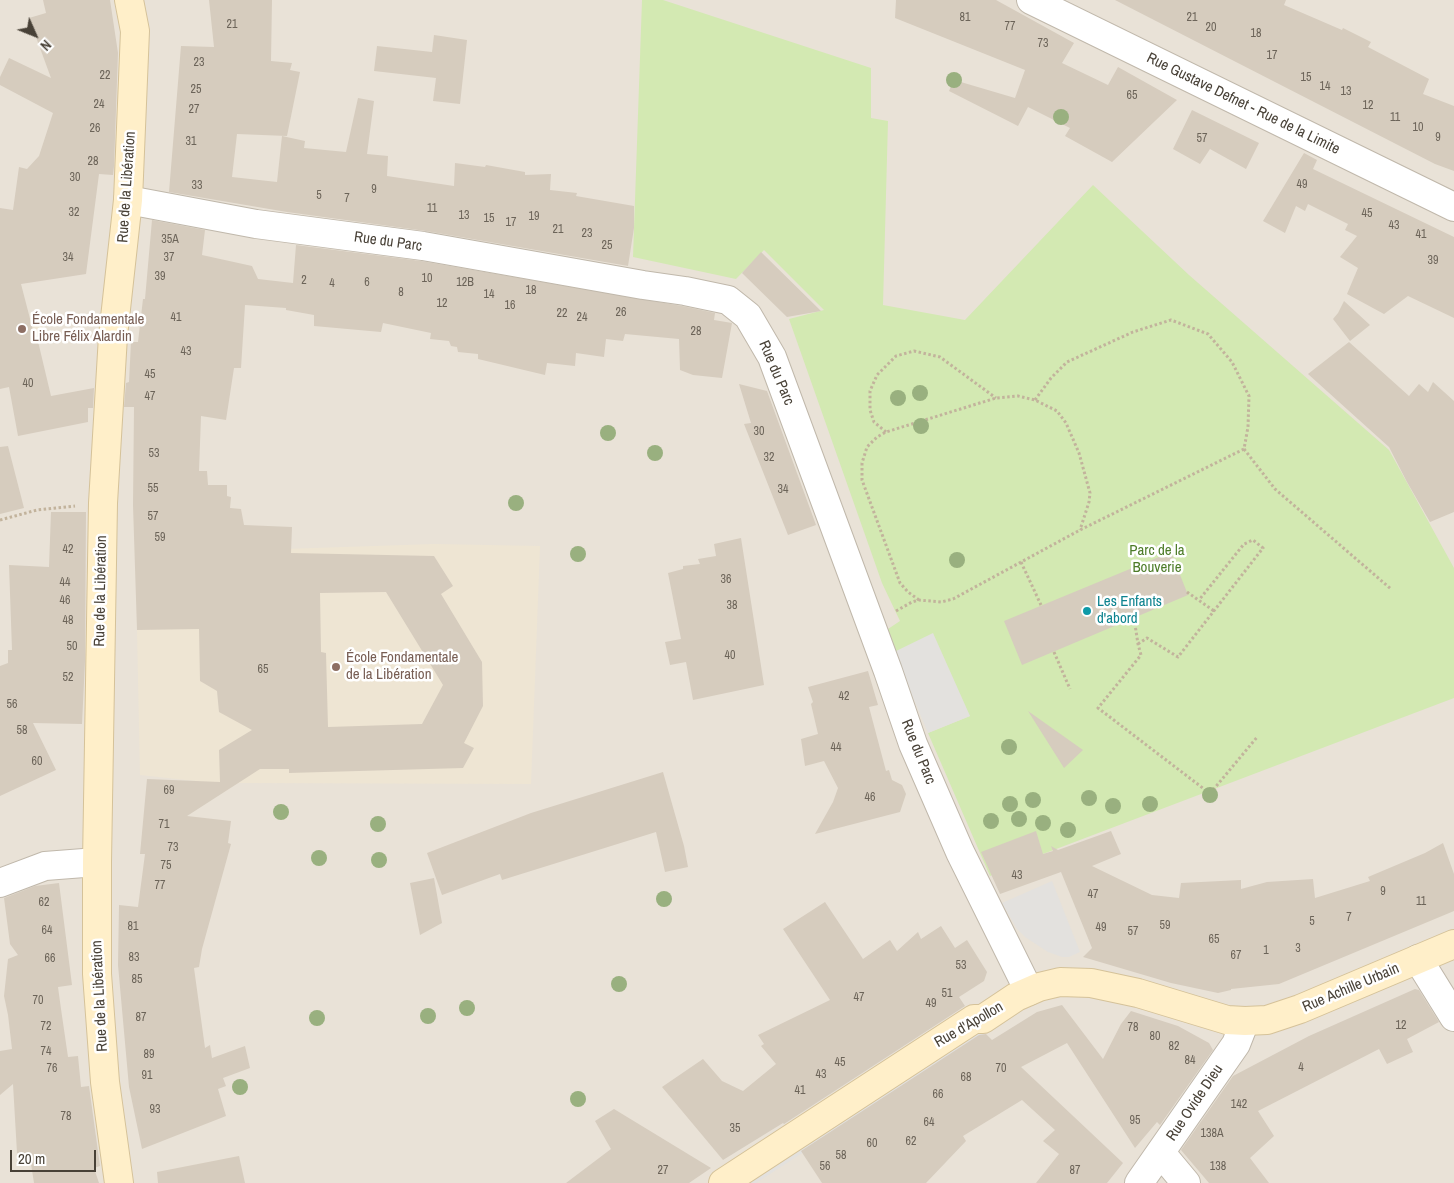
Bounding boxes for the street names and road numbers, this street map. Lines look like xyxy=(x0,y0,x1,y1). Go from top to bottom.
street label: Rue Gustave Defnet - Rue de la Limite xyxy=(1143,49,1343,159)
street label: Rue de la Libération xyxy=(114,131,140,243)
street label: Rue du Parc xyxy=(353,228,423,256)
street label: Rue du Parc xyxy=(754,338,798,408)
street label: Rue de la Libération xyxy=(91,535,111,647)
street label: Rue du Parc xyxy=(897,717,939,787)
street label: Rue de la Libération xyxy=(88,940,112,1052)
street label: Rue Achille Urbain xyxy=(1300,960,1402,1016)
street label: Rue d'Apollon xyxy=(932,998,1006,1052)
street label: Rue Ovide Dieu xyxy=(1163,1061,1227,1145)

